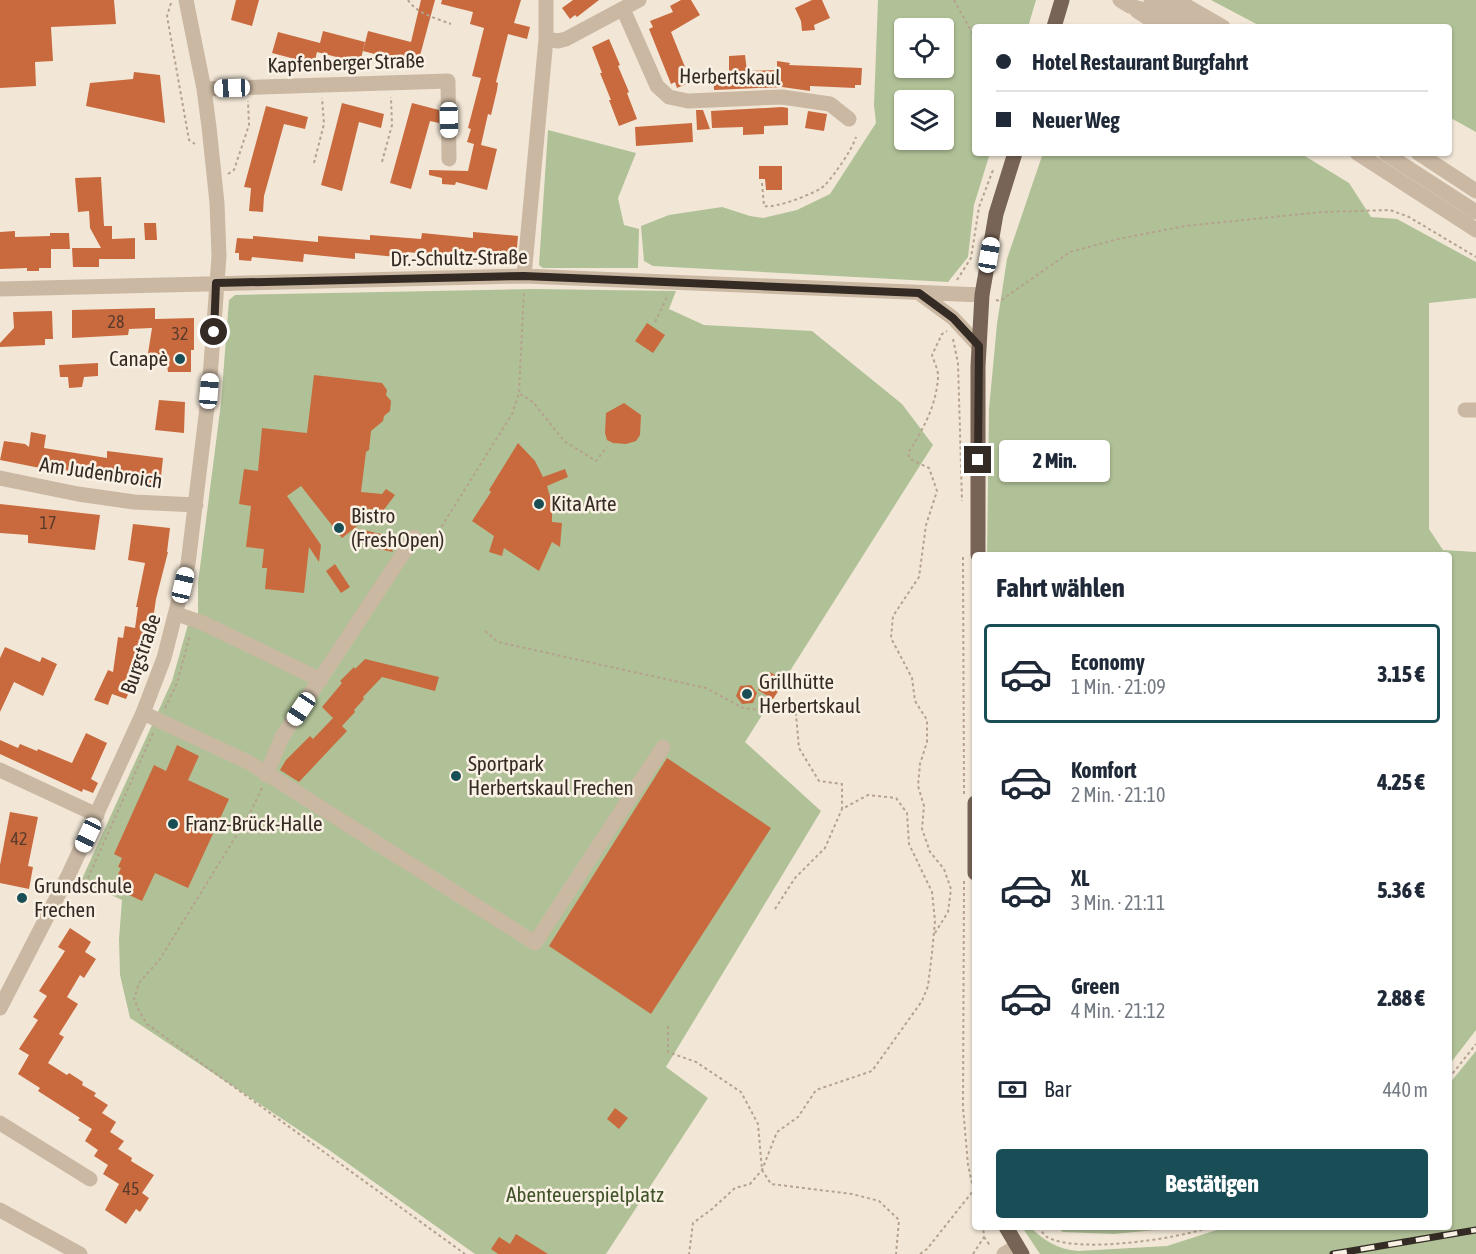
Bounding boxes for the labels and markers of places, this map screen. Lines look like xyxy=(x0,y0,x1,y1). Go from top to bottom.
place label: Canapè xyxy=(109,346,168,370)
marker: Canapè xyxy=(173,352,187,366)
place label: Kita Arte xyxy=(551,491,616,515)
marker: Kita Arte xyxy=(532,497,546,511)
place label: Bistro (FreshOpen) xyxy=(351,503,444,551)
marker: Bistro (FreshOpen) xyxy=(332,521,346,535)
place label: Grillhütte Herbertskaul xyxy=(759,669,861,717)
marker: Grillhütte Herbertskaul xyxy=(740,687,754,701)
place label: Sportpark Herbertskaul Frechen xyxy=(468,751,634,799)
marker: Sportpark Herbertskaul Frechen xyxy=(449,769,463,783)
place label: Franz-Brück-Halle xyxy=(185,811,323,835)
marker: Franz-Brück-Halle xyxy=(166,817,180,831)
place label: Grundschule Frechen xyxy=(34,873,132,921)
marker: Grundschule Frechen xyxy=(15,891,29,905)

